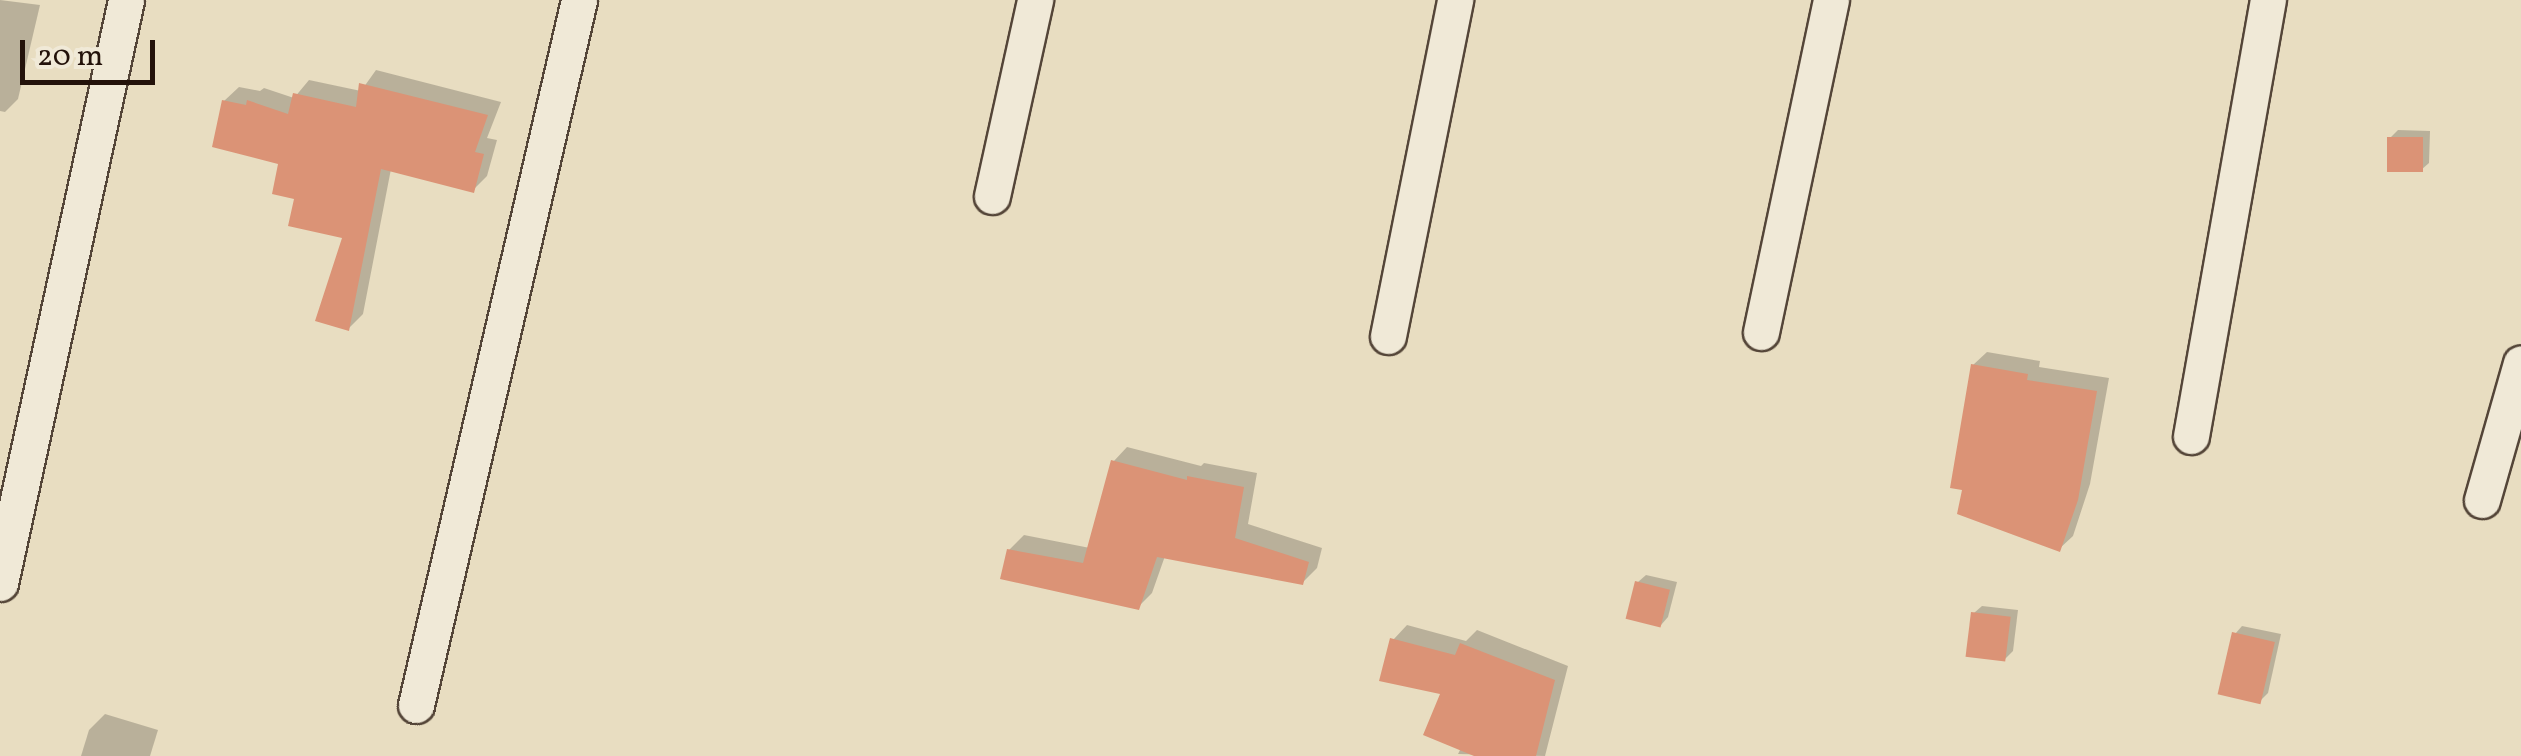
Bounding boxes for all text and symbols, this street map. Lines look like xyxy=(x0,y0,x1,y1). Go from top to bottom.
scale bar xyxy=(25,20,160,82)
text: 20 m xyxy=(37,36,103,78)

